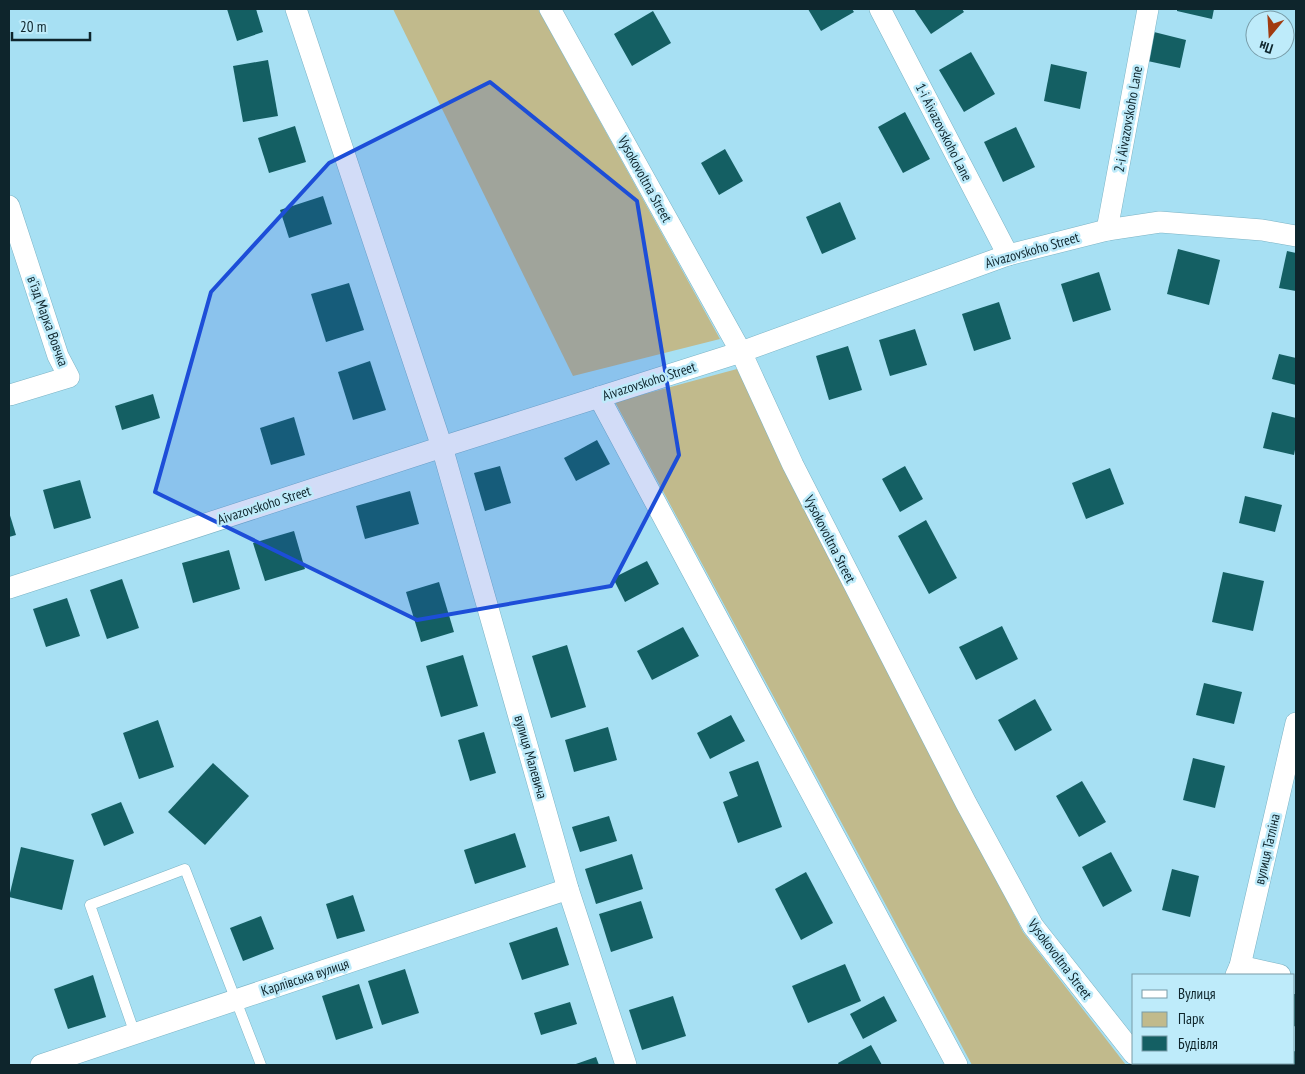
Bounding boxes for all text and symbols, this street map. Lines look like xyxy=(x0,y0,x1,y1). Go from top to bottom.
scale bar xyxy=(12,10,90,42)
north arrow xyxy=(1245,10,1295,60)
text: 20 m xyxy=(20,17,46,36)
text: Пн xyxy=(1257,37,1275,58)
street label: 2-i Aivazovskoho Lane xyxy=(1110,64,1146,173)
street label: 1-i Aivazovskoho Lane xyxy=(912,80,976,184)
street label: Vysokovoltna Street xyxy=(613,132,676,225)
street label: Aivazovskoho Street xyxy=(983,228,1081,272)
street label: в'їзд Марка Вовчка xyxy=(23,273,73,369)
street label: Aivazovskoho Street xyxy=(600,357,698,405)
street label: Aivazovskoho Street xyxy=(215,481,313,529)
street label: Vysokovoltna Street xyxy=(800,491,860,586)
street label: вулиця Малевича xyxy=(510,713,552,801)
street label: вулиця Татліна xyxy=(1250,812,1284,886)
street label: Vysokovoltna Street xyxy=(1023,915,1096,1003)
street label: Карлівська вулиця xyxy=(259,954,351,1000)
legend xyxy=(1132,974,1295,1064)
text: Вулиця xyxy=(1178,984,1216,1003)
text: Парк xyxy=(1178,1009,1204,1028)
text: Будівля xyxy=(1178,1034,1218,1053)

